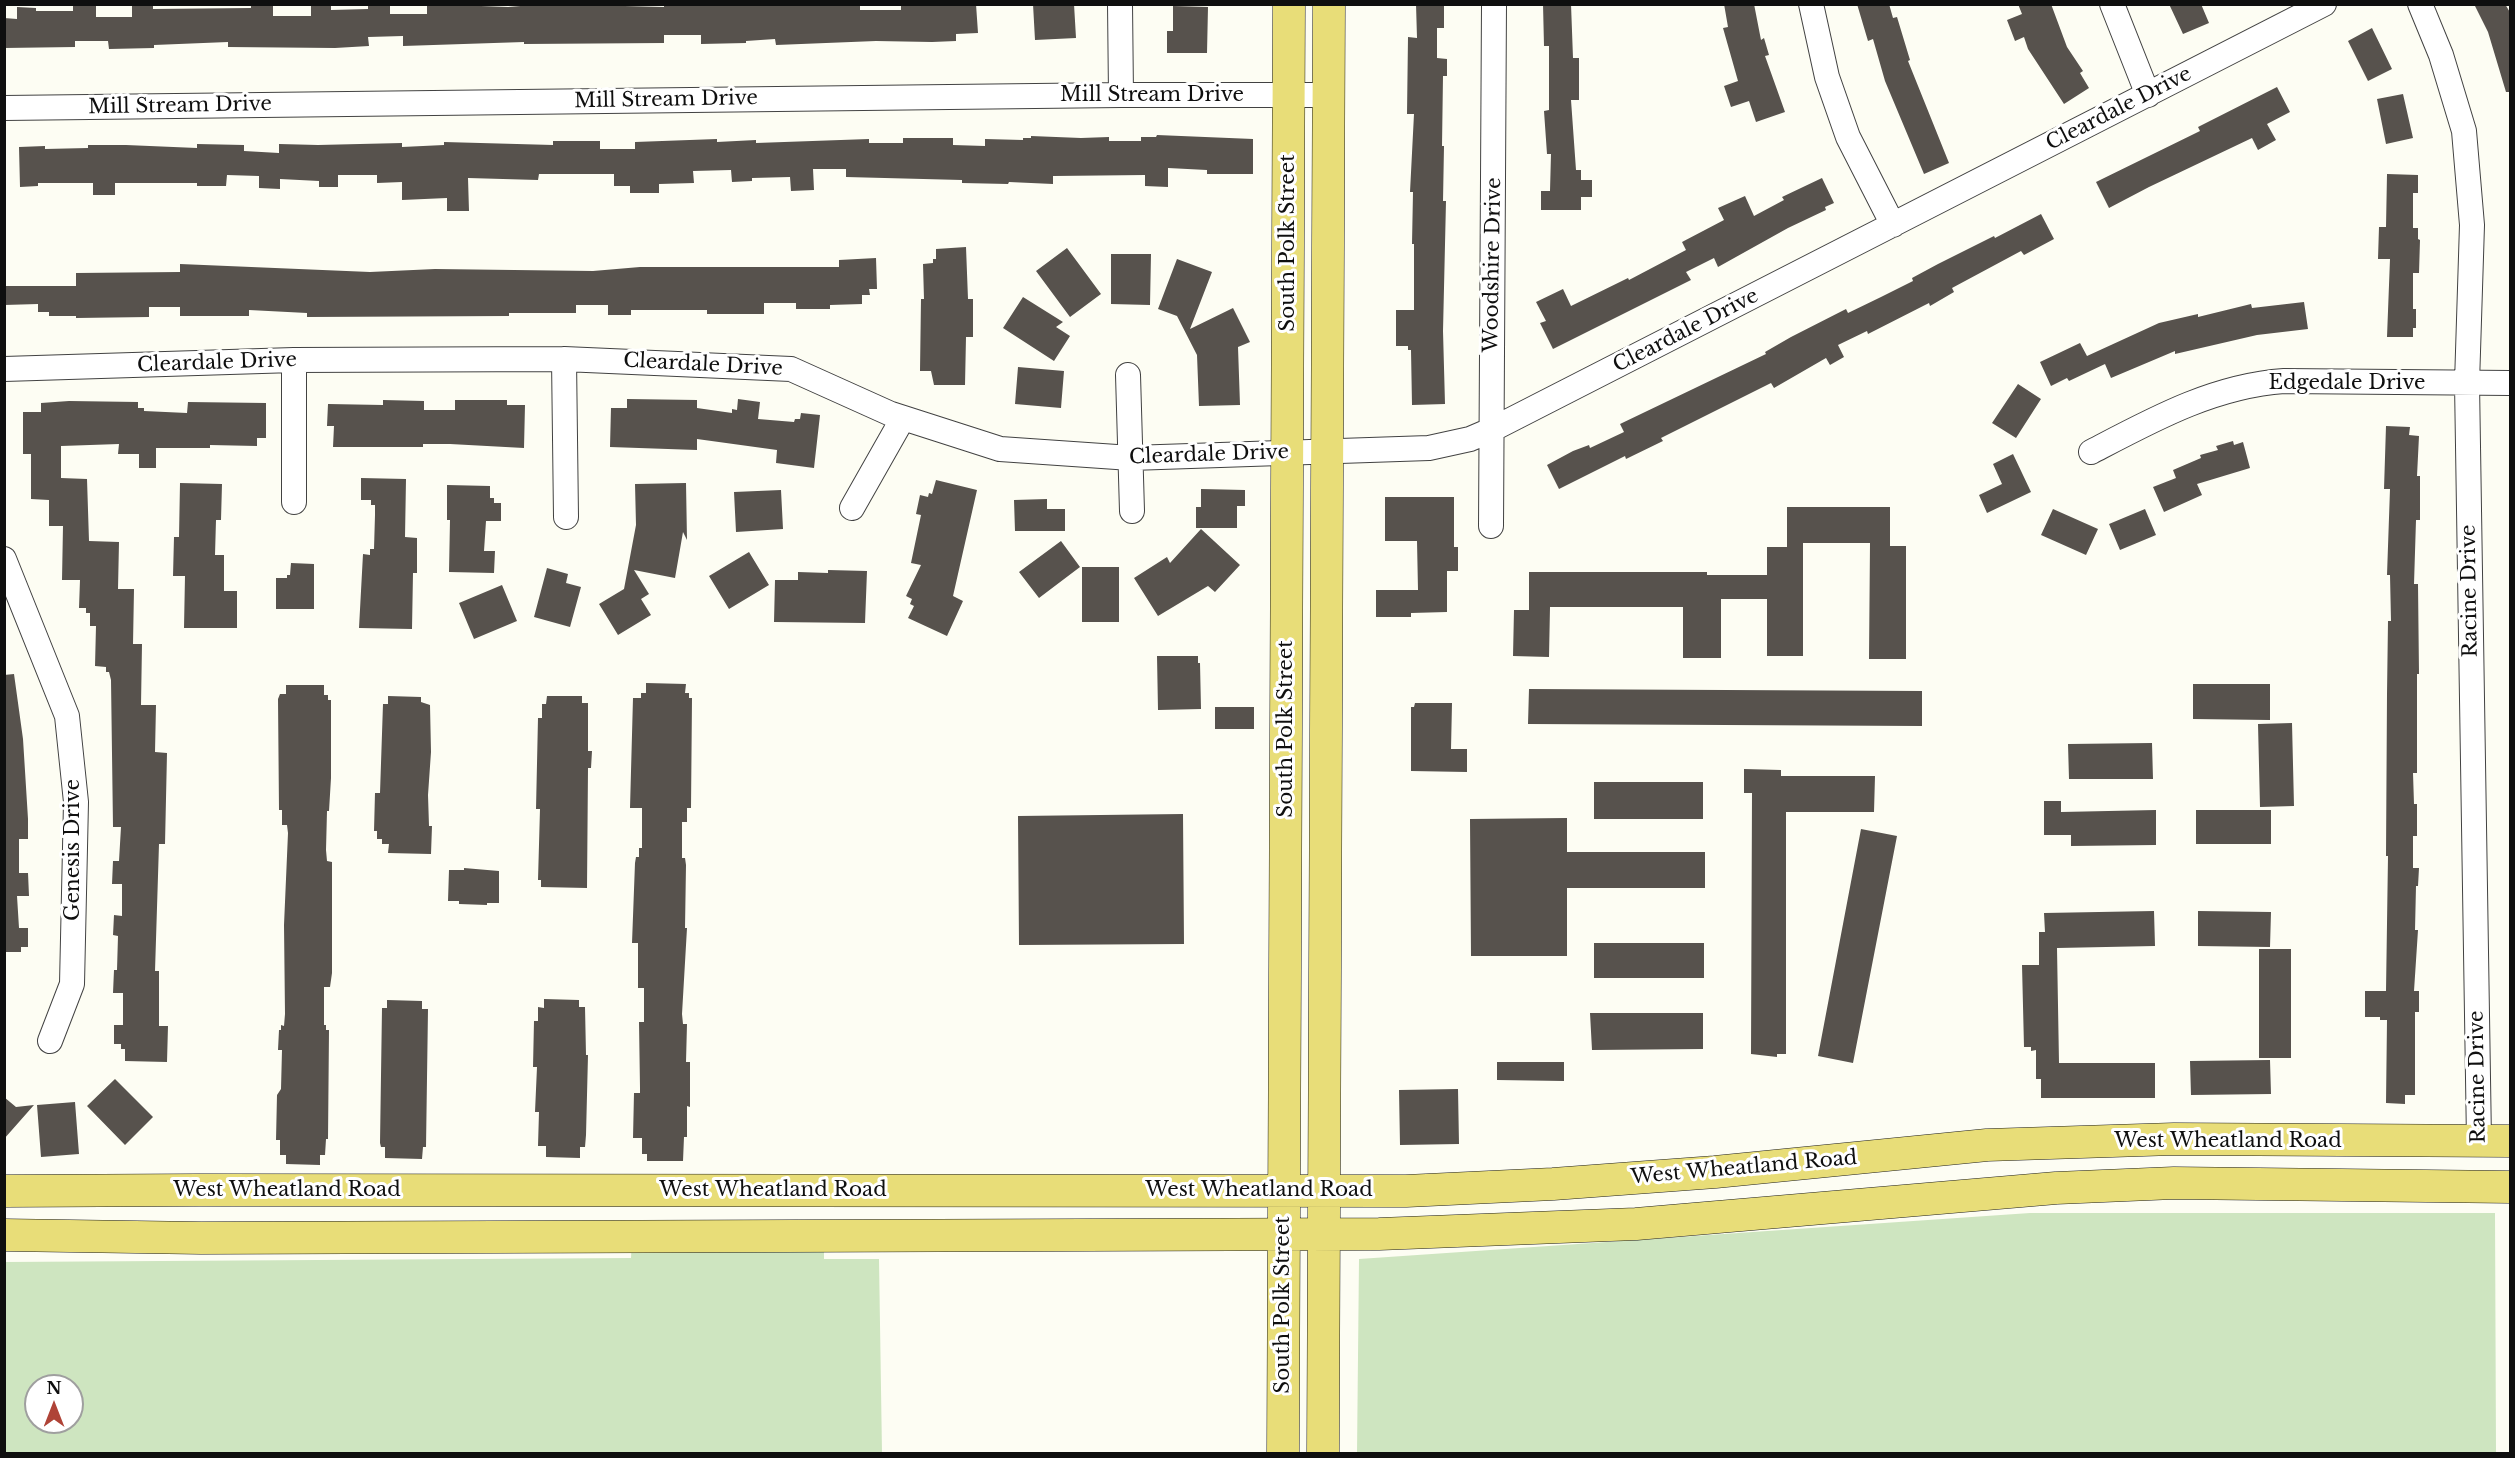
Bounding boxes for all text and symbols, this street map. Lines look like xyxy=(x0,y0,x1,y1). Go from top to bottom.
street label: Cleardale Drive xyxy=(2042,62,2196,156)
street label: Mill Stream Drive xyxy=(1060,83,1244,107)
street label: Mill Stream Drive xyxy=(574,86,758,114)
street label: Mill Stream Drive xyxy=(88,92,272,120)
street label: South Polk Street xyxy=(1276,154,1300,332)
street label: Woodshire Drive xyxy=(1479,177,1507,353)
street label: Cleardale Drive xyxy=(1609,284,1763,378)
street label: Cleardale Drive xyxy=(137,348,297,378)
street label: Cleardale Drive xyxy=(623,349,783,381)
street label: Edgedale Drive xyxy=(2269,371,2425,395)
street label: Cleardale Drive xyxy=(1129,440,1289,470)
street label: Racine Drive xyxy=(2457,525,2483,657)
street label: South Polk Street xyxy=(1274,640,1298,818)
street label: Genesis Drive xyxy=(61,779,85,921)
street label: Racine Drive xyxy=(2465,1011,2491,1143)
street label: West Wheatland Road xyxy=(2114,1129,2342,1153)
street label: West Wheatland Road xyxy=(1630,1146,1858,1190)
street label: West Wheatland Road xyxy=(173,1178,401,1202)
street label: West Wheatland Road xyxy=(659,1178,887,1202)
street label: West Wheatland Road xyxy=(1145,1178,1373,1202)
street label: South Polk Street xyxy=(1271,1216,1295,1394)
north arrow xyxy=(24,1374,84,1434)
text: N xyxy=(46,1378,62,1398)

